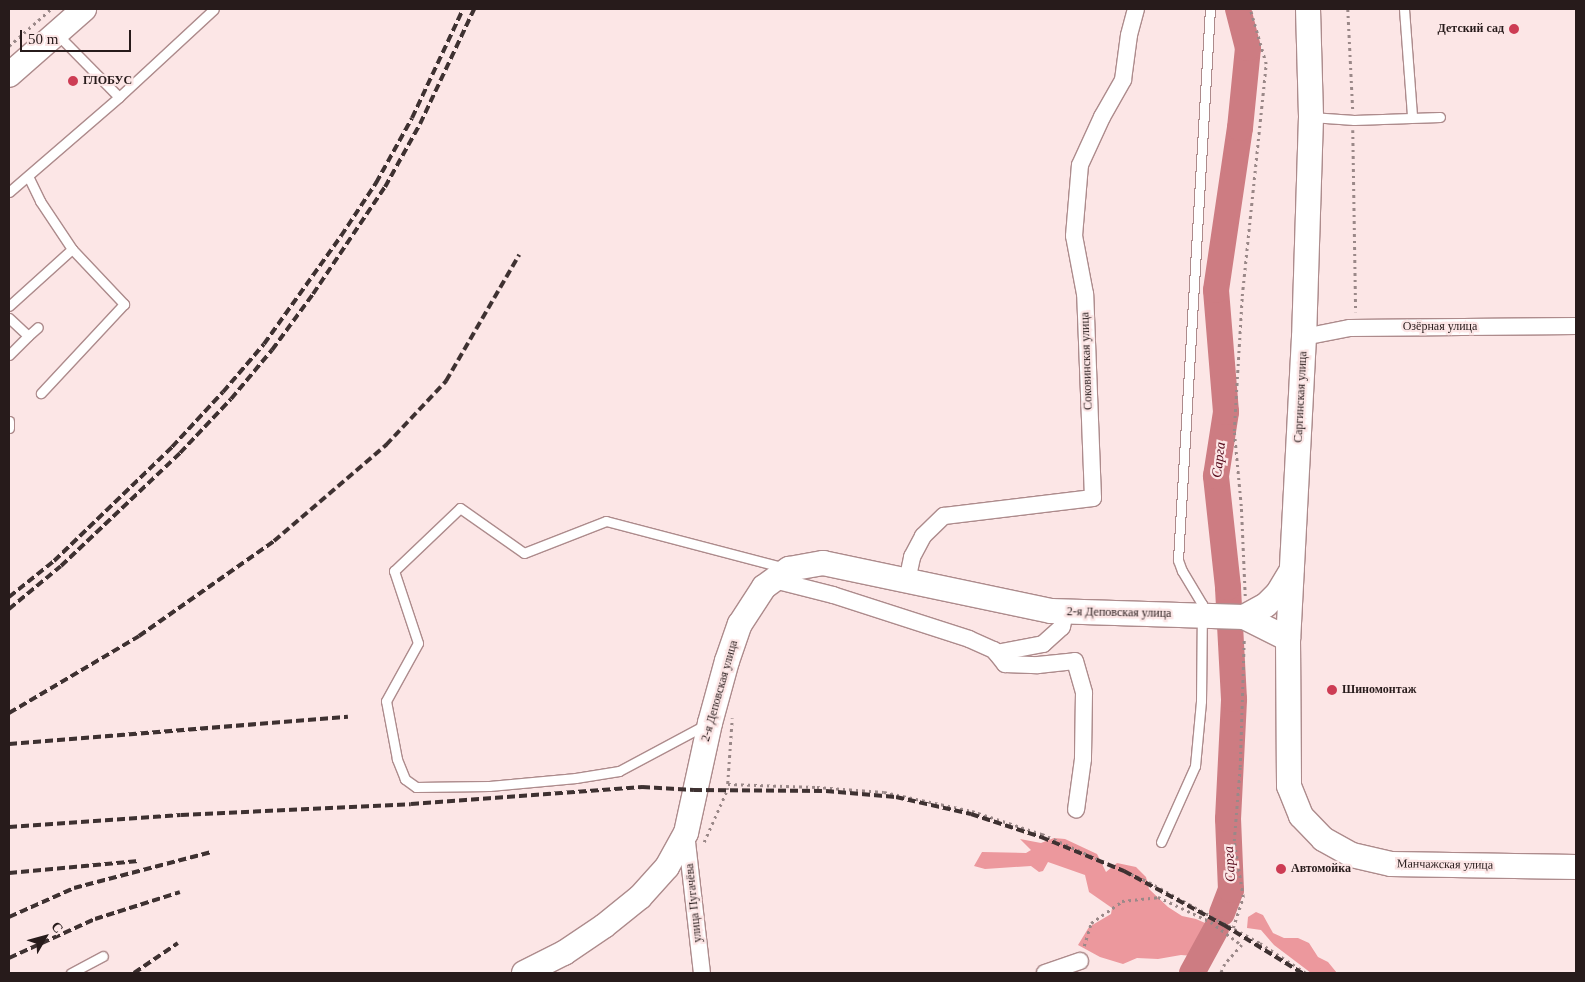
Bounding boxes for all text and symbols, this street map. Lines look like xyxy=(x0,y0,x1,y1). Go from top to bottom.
scale bar xyxy=(22,20,134,52)
place label: Детский сад xyxy=(1438,22,1504,36)
marker: Детский сад xyxy=(1508,23,1520,35)
text: 50 m xyxy=(28,31,58,47)
place label: ГЛОБУС xyxy=(83,74,132,88)
marker: ГЛОБУС xyxy=(67,75,79,87)
street label: Соковинская улица xyxy=(1078,312,1096,410)
street label: Озёрная улица xyxy=(1403,320,1477,334)
street label: Саргинская улица xyxy=(1291,351,1311,443)
water label: Сарга xyxy=(1208,441,1230,479)
street label: 2-я Деповская улица xyxy=(1067,605,1171,621)
street label: 2-я Деповская улица xyxy=(699,639,741,743)
place label: Шиномонтаж xyxy=(1342,683,1416,697)
marker: Шиномонтаж xyxy=(1326,684,1338,696)
water label: Сарга xyxy=(1221,846,1239,882)
street label: Манчажская улица xyxy=(1397,857,1493,873)
place label: Автомойка xyxy=(1291,862,1351,876)
street label: улица Пугачёва xyxy=(683,863,705,943)
marker: Автомойка xyxy=(1275,863,1287,875)
north arrow xyxy=(20,912,70,962)
text: С xyxy=(48,919,66,936)

